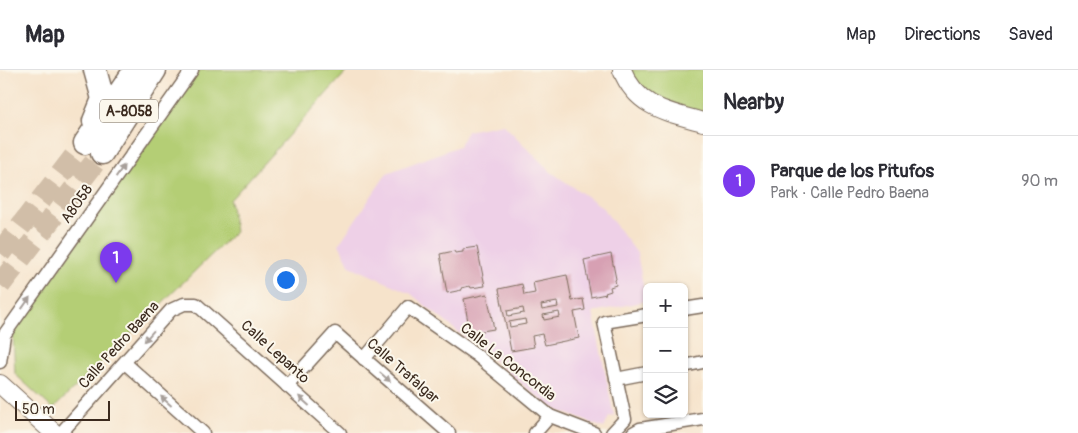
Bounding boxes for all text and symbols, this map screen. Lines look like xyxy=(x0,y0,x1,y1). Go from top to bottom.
text: Map xyxy=(25,20,65,49)
text: Map xyxy=(846,23,876,46)
text: Directions xyxy=(904,23,980,46)
text: Saved xyxy=(1008,23,1053,46)
text: Nearby xyxy=(723,89,784,116)
road number: A-8058 xyxy=(100,99,158,122)
text: Parque de los Pitufos xyxy=(770,159,934,183)
one-way arrow xyxy=(115,164,125,178)
text: 1 xyxy=(736,171,742,191)
text: 90 m xyxy=(1021,171,1058,191)
street label: A8058 xyxy=(57,180,97,227)
text: Park · Calle Pedro Baena xyxy=(770,183,929,203)
pin: 1 xyxy=(100,242,132,283)
your location xyxy=(273,267,299,293)
map controls xyxy=(643,283,688,418)
button: + xyxy=(643,283,688,328)
one-way arrow xyxy=(21,297,31,310)
street label: Calle Pedro Baena xyxy=(75,297,163,393)
street label: Calle Lepanto xyxy=(237,316,313,388)
street label: Calle La Concordia xyxy=(456,319,560,405)
button: − xyxy=(643,328,688,373)
one-way arrow xyxy=(143,330,154,343)
street label: Calle Trafalgar xyxy=(363,334,444,408)
one-way arrow xyxy=(378,371,391,382)
button: layers xyxy=(643,373,688,418)
one-way arrow xyxy=(160,395,173,406)
one-way arrow xyxy=(297,395,310,406)
scale bar xyxy=(15,398,110,421)
text: 50 m xyxy=(22,401,55,418)

